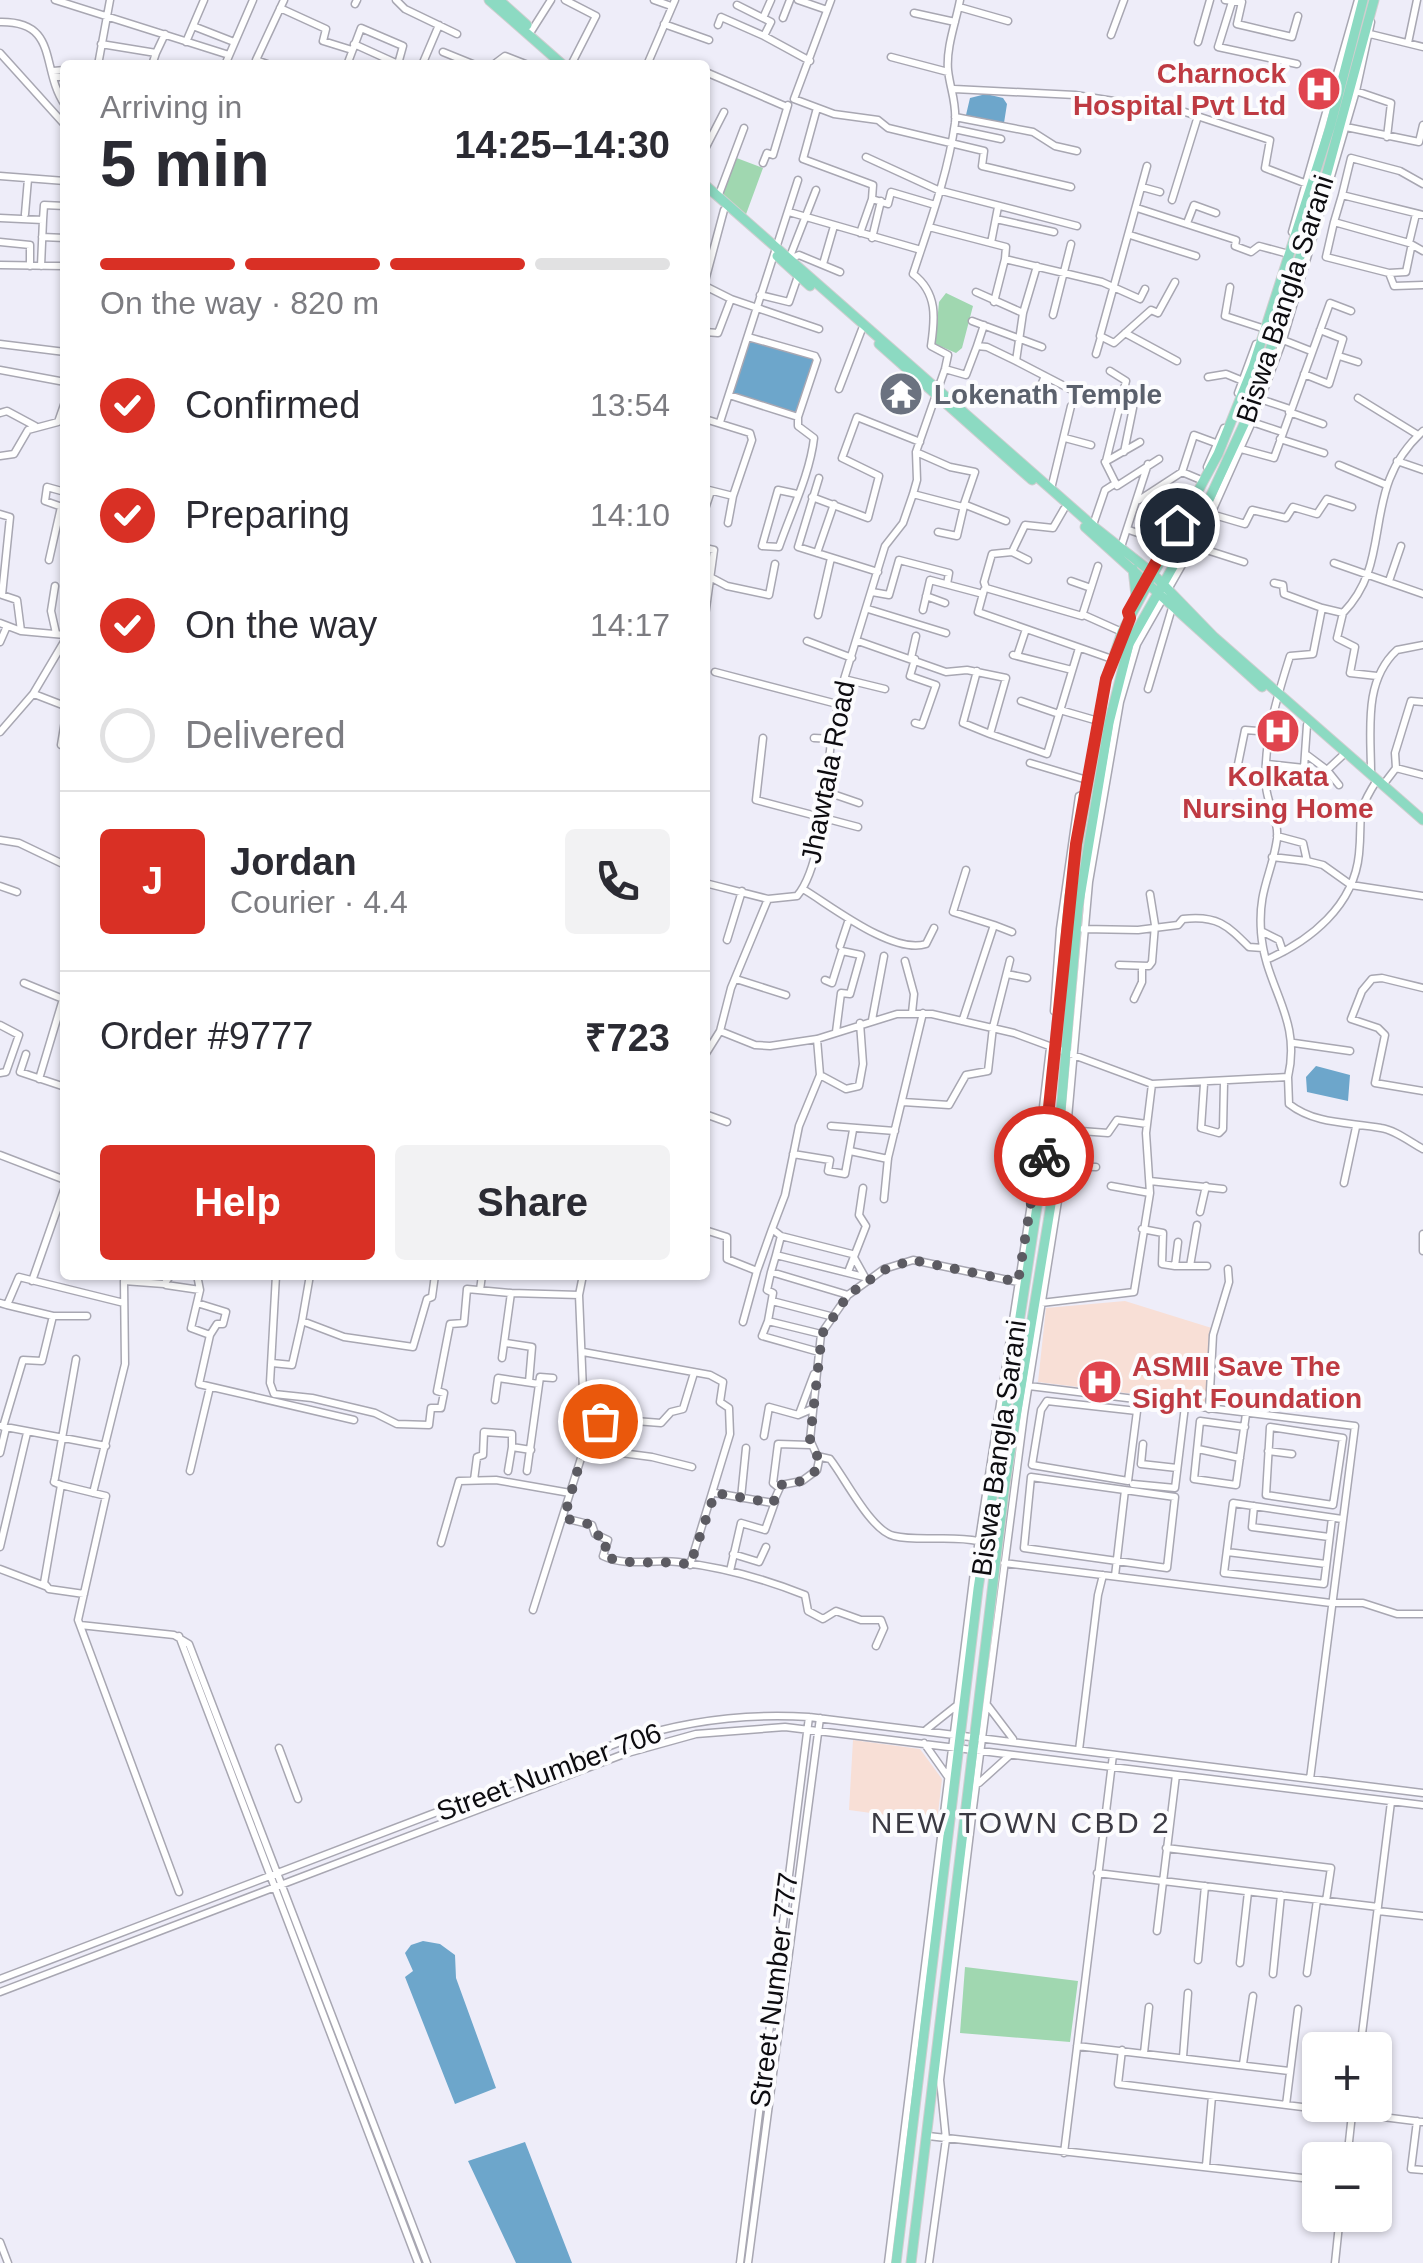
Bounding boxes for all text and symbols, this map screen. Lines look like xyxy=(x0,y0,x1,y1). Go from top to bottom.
place label: Charnock Hospital Pvt Ltd xyxy=(1073,58,1286,121)
hospital icon: Charnock Hospital Pvt Ltd xyxy=(1296,66,1342,112)
text: Arriving in xyxy=(100,89,242,125)
text: 14:25–14:30 xyxy=(454,124,670,166)
text: 5 min xyxy=(100,127,270,200)
street label: Biswa Bangla Sarani xyxy=(1230,171,1340,427)
text: On the way · 820 m xyxy=(100,285,379,321)
temple icon: Lokenath Temple xyxy=(878,371,924,417)
icon: check xyxy=(100,378,155,433)
place label: Lokenath Temple xyxy=(934,379,1162,410)
text: Confirmed xyxy=(185,384,360,426)
text: 13:54 xyxy=(590,387,670,423)
pin xyxy=(1135,483,1220,568)
icon: check xyxy=(100,488,155,543)
text: Preparing xyxy=(185,494,350,536)
text: 14:10 xyxy=(590,497,670,533)
icon: home xyxy=(1150,498,1205,553)
icon: check xyxy=(100,598,155,653)
text: On the way xyxy=(185,604,377,646)
text: 14:17 xyxy=(590,607,670,643)
street label: Jhawtala Road xyxy=(795,678,861,866)
hospital icon: Kolkata Nursing Home xyxy=(1255,708,1301,754)
text: Delivered xyxy=(185,714,346,756)
place label: Kolkata Nursing Home xyxy=(1182,761,1374,824)
button: phone xyxy=(565,829,670,934)
text: Jordan xyxy=(230,841,357,883)
text: J xyxy=(142,860,163,902)
text: Courier · 4.4 xyxy=(230,884,408,920)
text: Order #9777 xyxy=(100,1015,313,1057)
text: ₹723 xyxy=(585,1017,670,1059)
courier xyxy=(994,1106,1094,1206)
icon: bike xyxy=(1017,1129,1072,1184)
button: Help xyxy=(100,1145,375,1260)
button: Share xyxy=(395,1145,670,1260)
street label: Biswa Bangla Sarani xyxy=(966,1318,1032,1578)
place label: ASMII Save The Sight Foundation xyxy=(1132,1351,1362,1414)
hospital icon: ASMII Save The Sight Foundation xyxy=(1077,1359,1123,1405)
pin xyxy=(558,1379,643,1464)
icon: bag xyxy=(573,1394,628,1449)
street label: Street Number 706 xyxy=(433,1717,665,1827)
district label: NEW TOWN CBD 2 xyxy=(871,1806,1171,1839)
street label: Street Number 777 xyxy=(744,1871,804,2109)
map controls xyxy=(1302,2032,1392,2232)
button: + xyxy=(1302,2032,1392,2122)
button: − xyxy=(1302,2142,1392,2232)

